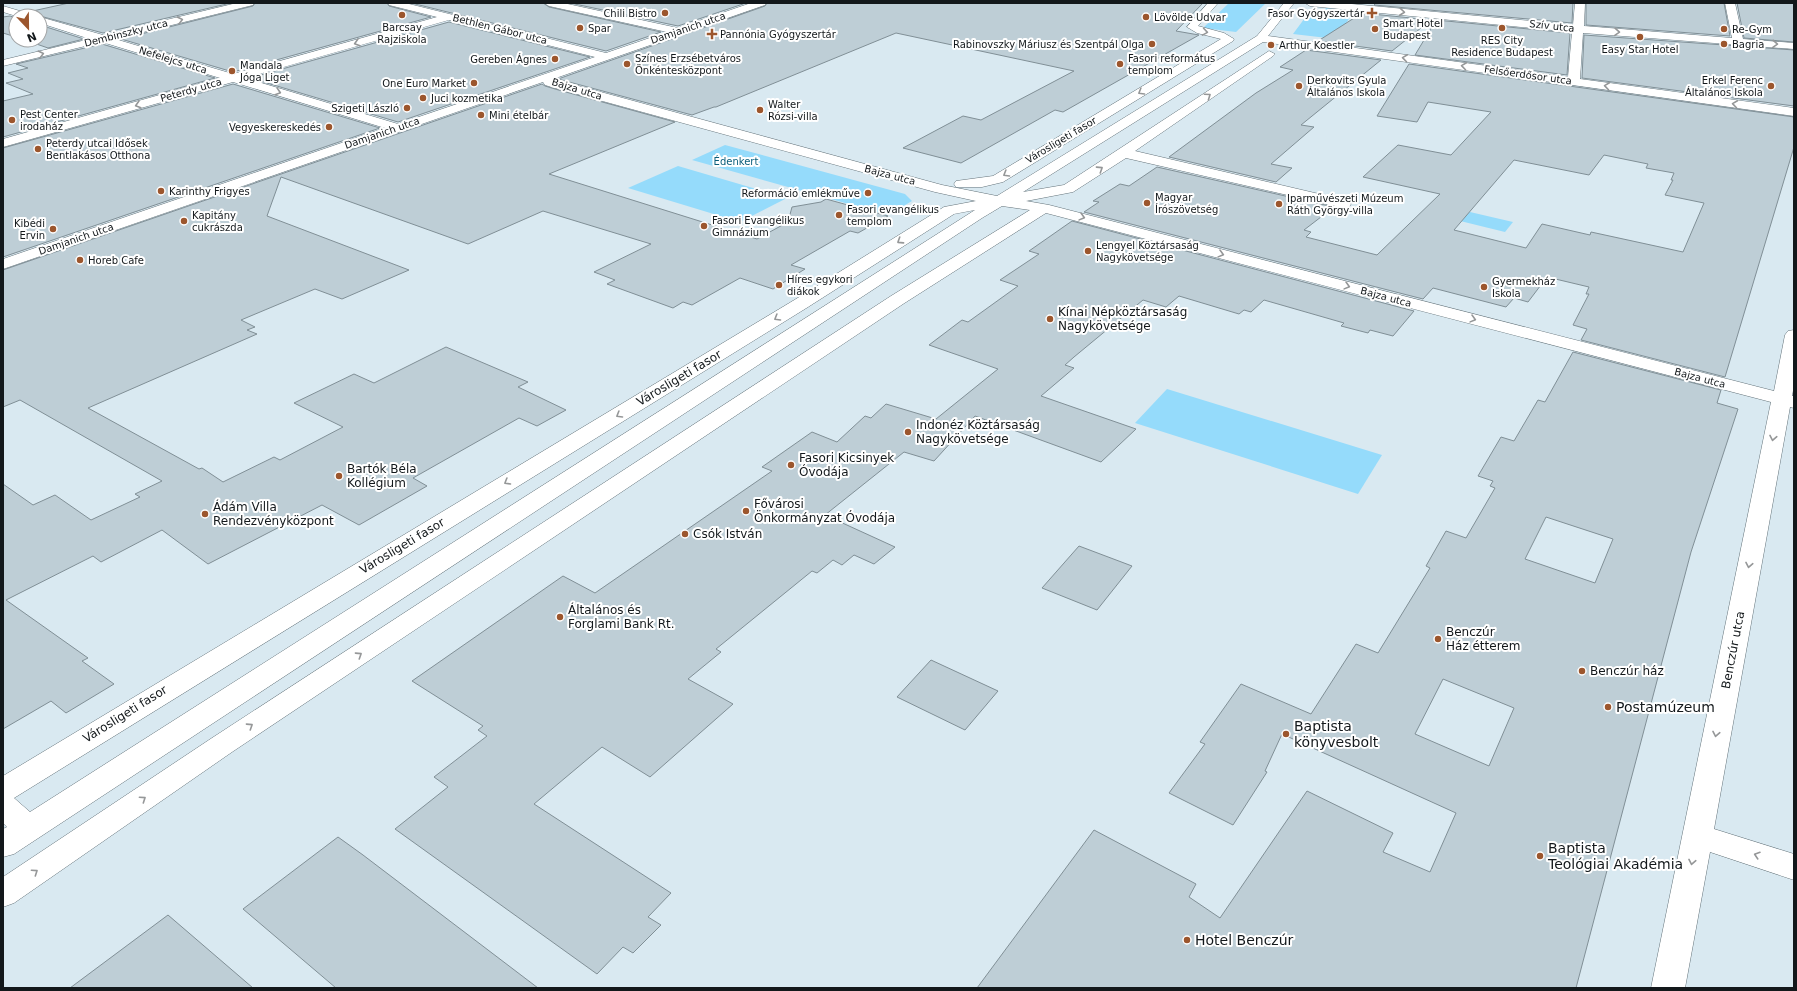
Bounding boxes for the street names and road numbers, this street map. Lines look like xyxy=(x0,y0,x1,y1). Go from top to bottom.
street label: Damjanich utca xyxy=(649,10,727,46)
street label: Bethlen Gábor utca xyxy=(451,12,549,46)
street label: Dembinszky utca xyxy=(83,17,169,49)
street label: Szív utca xyxy=(1529,18,1575,34)
street label: Nefelejcs utca xyxy=(138,44,208,76)
street label: Felsőerdősor utca xyxy=(1483,63,1573,87)
street label: Peterdy utca xyxy=(159,76,223,104)
street label: Bajza utca xyxy=(550,76,604,102)
street label: Városligeti fasor xyxy=(1024,114,1099,165)
street label: Damjanich utca xyxy=(343,115,421,151)
street label: Bajza utca xyxy=(863,163,917,187)
street label: Damjanich utca xyxy=(37,221,115,257)
street label: Bajza utca xyxy=(1359,285,1413,309)
street label: Városligeti fasor xyxy=(634,347,724,409)
street label: Bajza utca xyxy=(1673,366,1727,390)
street label: Városligeti fasor xyxy=(357,515,447,577)
street label: Benczúr utca xyxy=(1719,610,1747,690)
street label: Városligeti fasor xyxy=(80,682,170,746)

